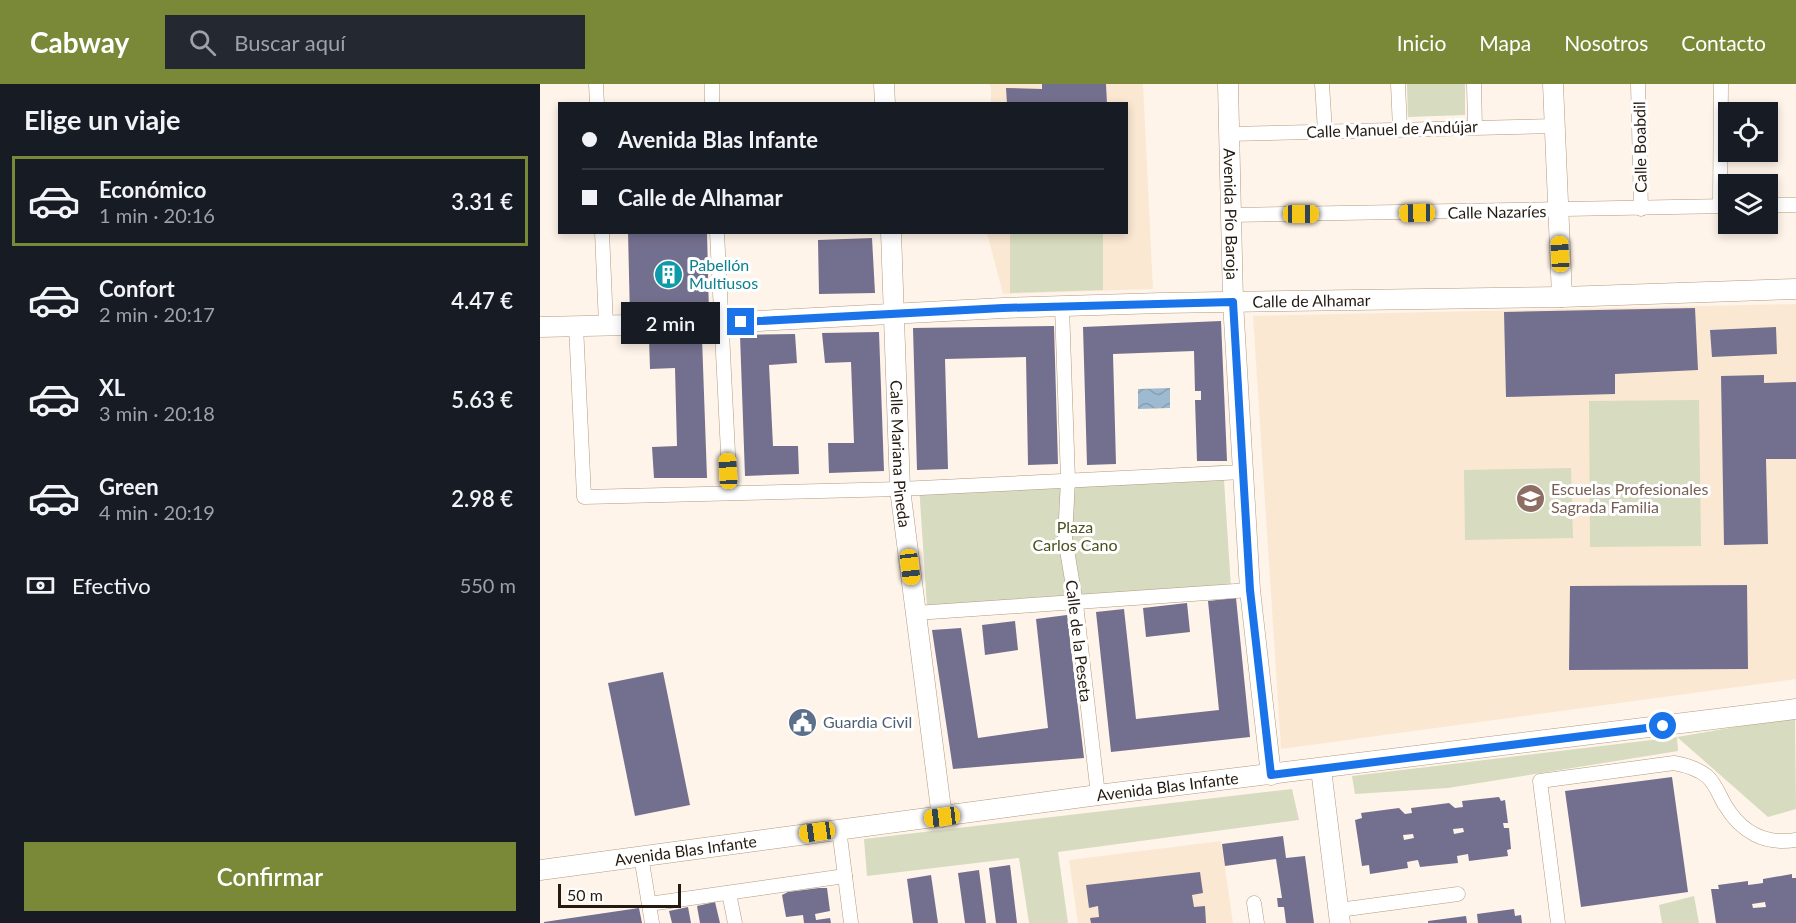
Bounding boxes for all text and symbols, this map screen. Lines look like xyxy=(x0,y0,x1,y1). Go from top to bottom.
search box xyxy=(165,15,585,69)
text: Cabway xyxy=(30,25,129,59)
icon: search xyxy=(186,26,219,59)
text: Buscar aquí xyxy=(234,29,346,56)
text: Inicio xyxy=(1397,30,1446,55)
text: Mapa xyxy=(1479,30,1531,55)
text: Nosotros xyxy=(1564,30,1648,55)
text: Contacto xyxy=(1681,30,1766,55)
street label: Calle Boabdil xyxy=(1629,101,1650,193)
map controls xyxy=(1718,102,1778,234)
button: locate xyxy=(1718,102,1778,162)
text: Elige un viaje xyxy=(24,103,181,136)
street label: Calle Manuel de Andújar xyxy=(1306,116,1478,141)
text: Avenida Blas Infante xyxy=(618,126,818,153)
street label: Avenida Pío Baroja xyxy=(1220,148,1242,280)
icon: car xyxy=(27,174,81,228)
button: layers xyxy=(1718,174,1778,234)
text: Económico xyxy=(99,176,206,203)
text: Calle de Alhamar xyxy=(618,184,783,211)
text: 3.31 € xyxy=(451,188,513,215)
street label: Calle Nazaríes xyxy=(1447,201,1547,222)
text: 1 min · 20:16 xyxy=(99,203,215,227)
car xyxy=(1399,204,1435,222)
car xyxy=(1283,205,1319,223)
car xyxy=(1550,236,1570,272)
place label: Pabellón Multiusos xyxy=(689,255,758,292)
building icon: Pabellón Multiusos xyxy=(652,258,684,290)
icon: car xyxy=(27,273,81,327)
text: Confort xyxy=(99,275,175,302)
text: 4.47 € xyxy=(451,287,513,314)
street label: Calle de Alhamar xyxy=(1252,290,1371,311)
callout: 2 min xyxy=(621,301,720,343)
text: 2 min · 20:17 xyxy=(99,302,215,326)
route end xyxy=(727,308,754,335)
text: 2 min xyxy=(646,311,695,335)
icon: car xyxy=(27,372,81,426)
text: XL xyxy=(99,374,125,401)
street label: Calle Mariana Pineda xyxy=(887,380,915,529)
text: 5.63 € xyxy=(451,386,513,413)
text: 3 min · 20:18 xyxy=(99,401,215,425)
car xyxy=(718,453,738,489)
icon: car xyxy=(27,471,81,525)
text: Green xyxy=(99,473,159,500)
place label: Escuelas Profesionales Sagrada Familia xyxy=(1551,479,1708,516)
school or university icon: Escuelas Profesionales Sagrada Familia xyxy=(1514,482,1546,514)
text: 2.98 € xyxy=(451,485,513,512)
text: 4 min · 20:19 xyxy=(99,500,215,524)
park label: Plaza Carlos Cano xyxy=(1033,517,1117,554)
car xyxy=(899,548,921,586)
icon: cash xyxy=(24,569,57,602)
text: Efectivo xyxy=(72,572,151,599)
text: 550 m xyxy=(460,573,516,597)
street label: Calle de la Peseta xyxy=(1063,579,1096,703)
public building icon: Guardia Civil xyxy=(786,706,818,738)
place label: Guardia Civil xyxy=(823,712,912,731)
route start xyxy=(1649,712,1676,739)
street label: Avenida Blas Infante xyxy=(1095,768,1240,804)
car xyxy=(923,806,961,828)
car xyxy=(798,821,836,843)
street label: Avenida Blas Infante xyxy=(613,831,758,869)
button: Confirmar xyxy=(24,842,516,911)
scale bar xyxy=(558,881,681,908)
text: 50 m xyxy=(567,885,603,904)

